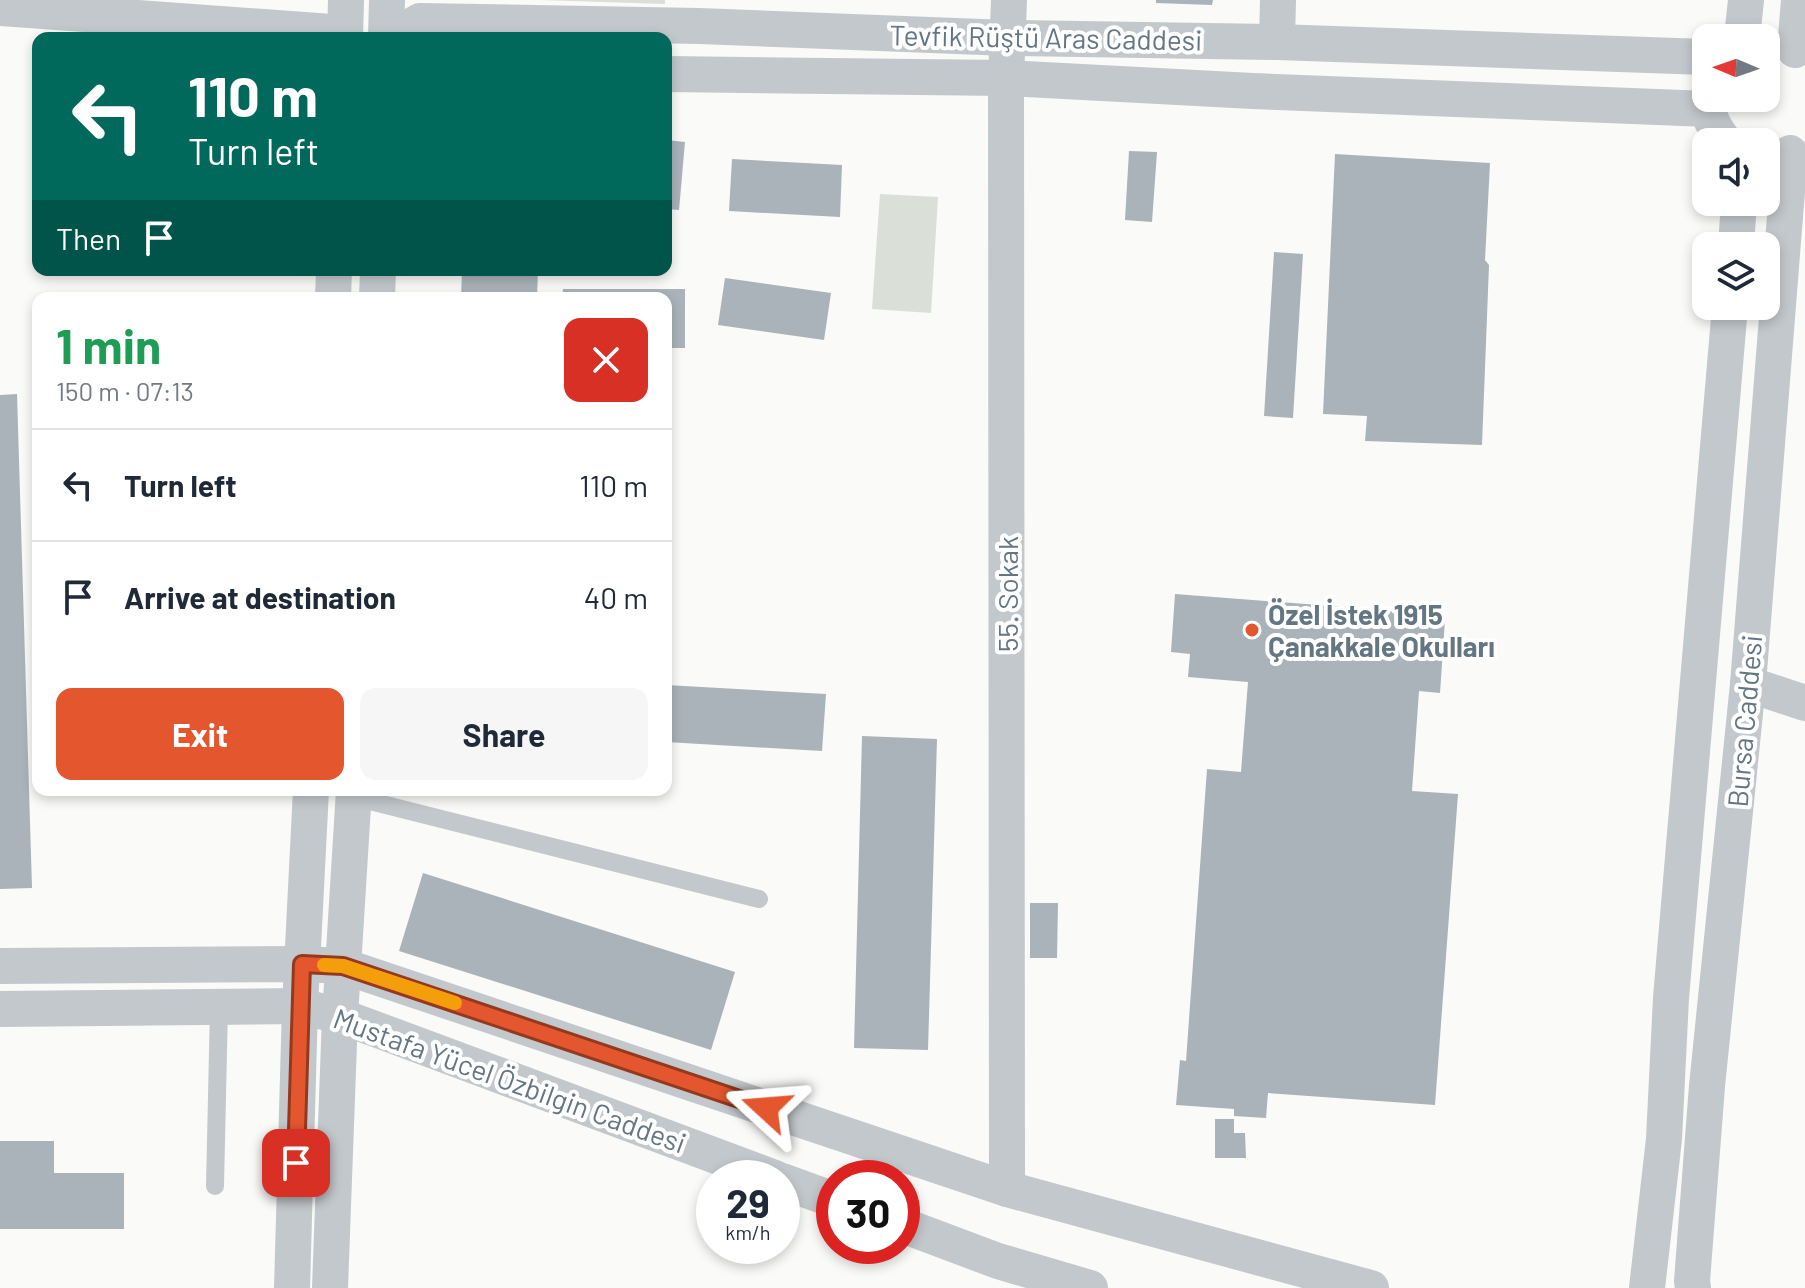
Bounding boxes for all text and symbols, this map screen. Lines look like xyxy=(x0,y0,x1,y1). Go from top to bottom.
street label: Tevfik Rüştü Aras Caddesi xyxy=(889,17,1203,57)
north arrow xyxy=(1692,24,1780,112)
map controls xyxy=(1692,24,1780,320)
text: 110 m xyxy=(188,61,318,128)
icon: left xyxy=(56,64,160,168)
button: sound xyxy=(1692,128,1780,216)
text: Turn left xyxy=(188,129,319,172)
icon: arrive xyxy=(137,216,181,260)
text: Then xyxy=(56,220,121,256)
button: layers xyxy=(1692,232,1780,320)
text: 1 min xyxy=(56,316,161,374)
button: close xyxy=(564,318,648,402)
text: 150 m · 07:13 xyxy=(56,375,194,406)
icon: left xyxy=(56,463,100,507)
text: Turn left xyxy=(124,467,237,503)
text: 110 m xyxy=(579,467,648,503)
street label: 55. Sokak xyxy=(990,536,1024,652)
icon: arrive xyxy=(56,575,100,619)
text: Arrive at destination xyxy=(124,579,396,615)
text: 40 m xyxy=(584,579,648,615)
place label: Özel İstek 1915 Çanakkale Okulları xyxy=(1268,597,1495,663)
marker: Özel İstek 1915 Çanakkale Okulları xyxy=(1243,621,1261,639)
street label: Bursa Caddesi xyxy=(1720,634,1768,808)
button: Exit xyxy=(56,688,344,780)
button: Share xyxy=(360,688,648,780)
street label: Mustafa Yücel Özbilgin Caddesi xyxy=(329,1000,691,1160)
position arrow xyxy=(724,1066,808,1150)
pin xyxy=(262,1129,330,1197)
icon: arrive xyxy=(274,1141,318,1185)
speed limit sign: 30 xyxy=(816,1160,920,1264)
text: 29 xyxy=(726,1178,770,1226)
text: km/h xyxy=(725,1220,771,1244)

